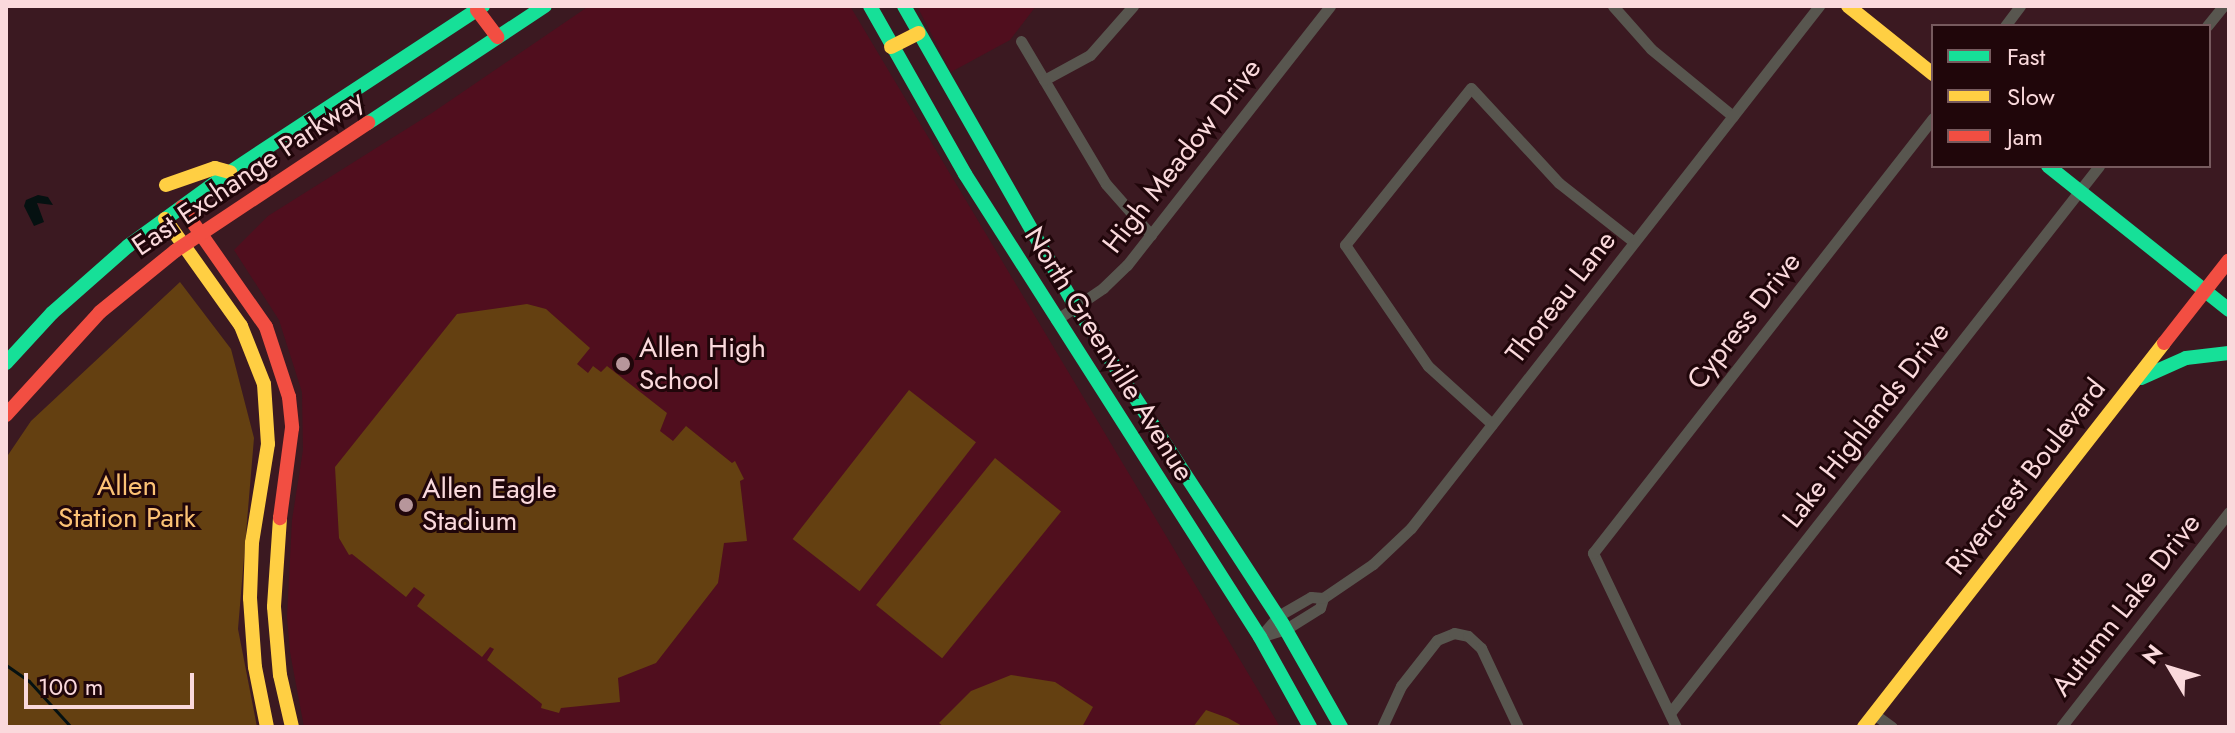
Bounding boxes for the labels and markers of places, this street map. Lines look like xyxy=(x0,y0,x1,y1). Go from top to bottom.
place label: Allen High School xyxy=(639,331,766,397)
marker: Allen High School xyxy=(614,355,632,373)
place label: Allen Eagle Stadium xyxy=(422,472,557,538)
marker: Allen Eagle Stadium xyxy=(397,496,415,514)

